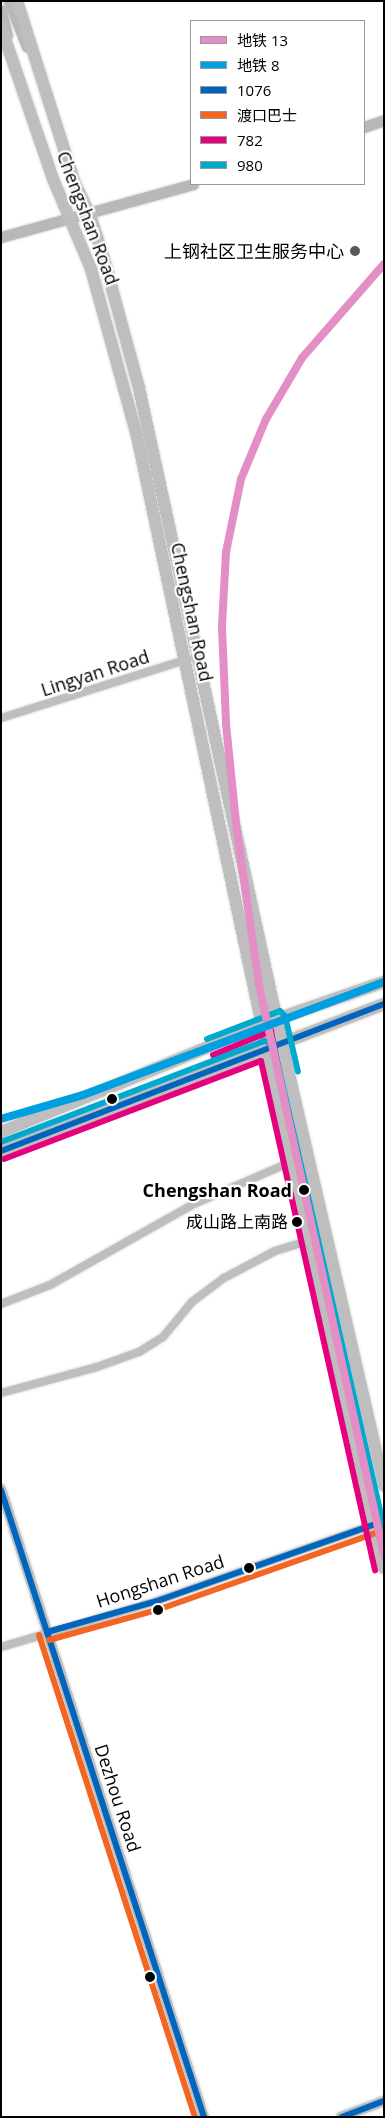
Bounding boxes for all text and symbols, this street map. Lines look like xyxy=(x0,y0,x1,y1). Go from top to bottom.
legend xyxy=(190,20,365,185)
text: 地铁 13 xyxy=(237,30,288,50)
text: 地铁 8 xyxy=(237,55,279,75)
text: 1076 xyxy=(237,80,271,100)
text: 渡口巴士 xyxy=(237,105,297,125)
text: 782 xyxy=(237,130,263,150)
street label: Chengshan Road xyxy=(53,148,123,288)
text: 980 xyxy=(237,155,263,175)
place label: 上钢社区卫生服务中心 xyxy=(164,240,344,262)
marker: 上钢社区卫生服务中心 xyxy=(348,244,362,258)
street label: Chengshan Road xyxy=(167,541,217,683)
street label: Lingyan Road xyxy=(38,645,152,701)
unlabelled marker xyxy=(107,1094,117,1104)
place label: Chengshan Road xyxy=(143,1179,292,1201)
marker: Chengshan Road xyxy=(295,1181,313,1199)
place label: 成山路上南路 xyxy=(186,1212,288,1232)
marker: 成山路上南路 xyxy=(292,1217,302,1227)
street label: Hongshan Road xyxy=(93,1550,227,1612)
unlabelled marker xyxy=(244,1563,254,1573)
unlabelled marker xyxy=(153,1605,163,1615)
street label: Dezhou Road xyxy=(90,1741,146,1855)
unlabelled marker xyxy=(145,1972,155,1982)

